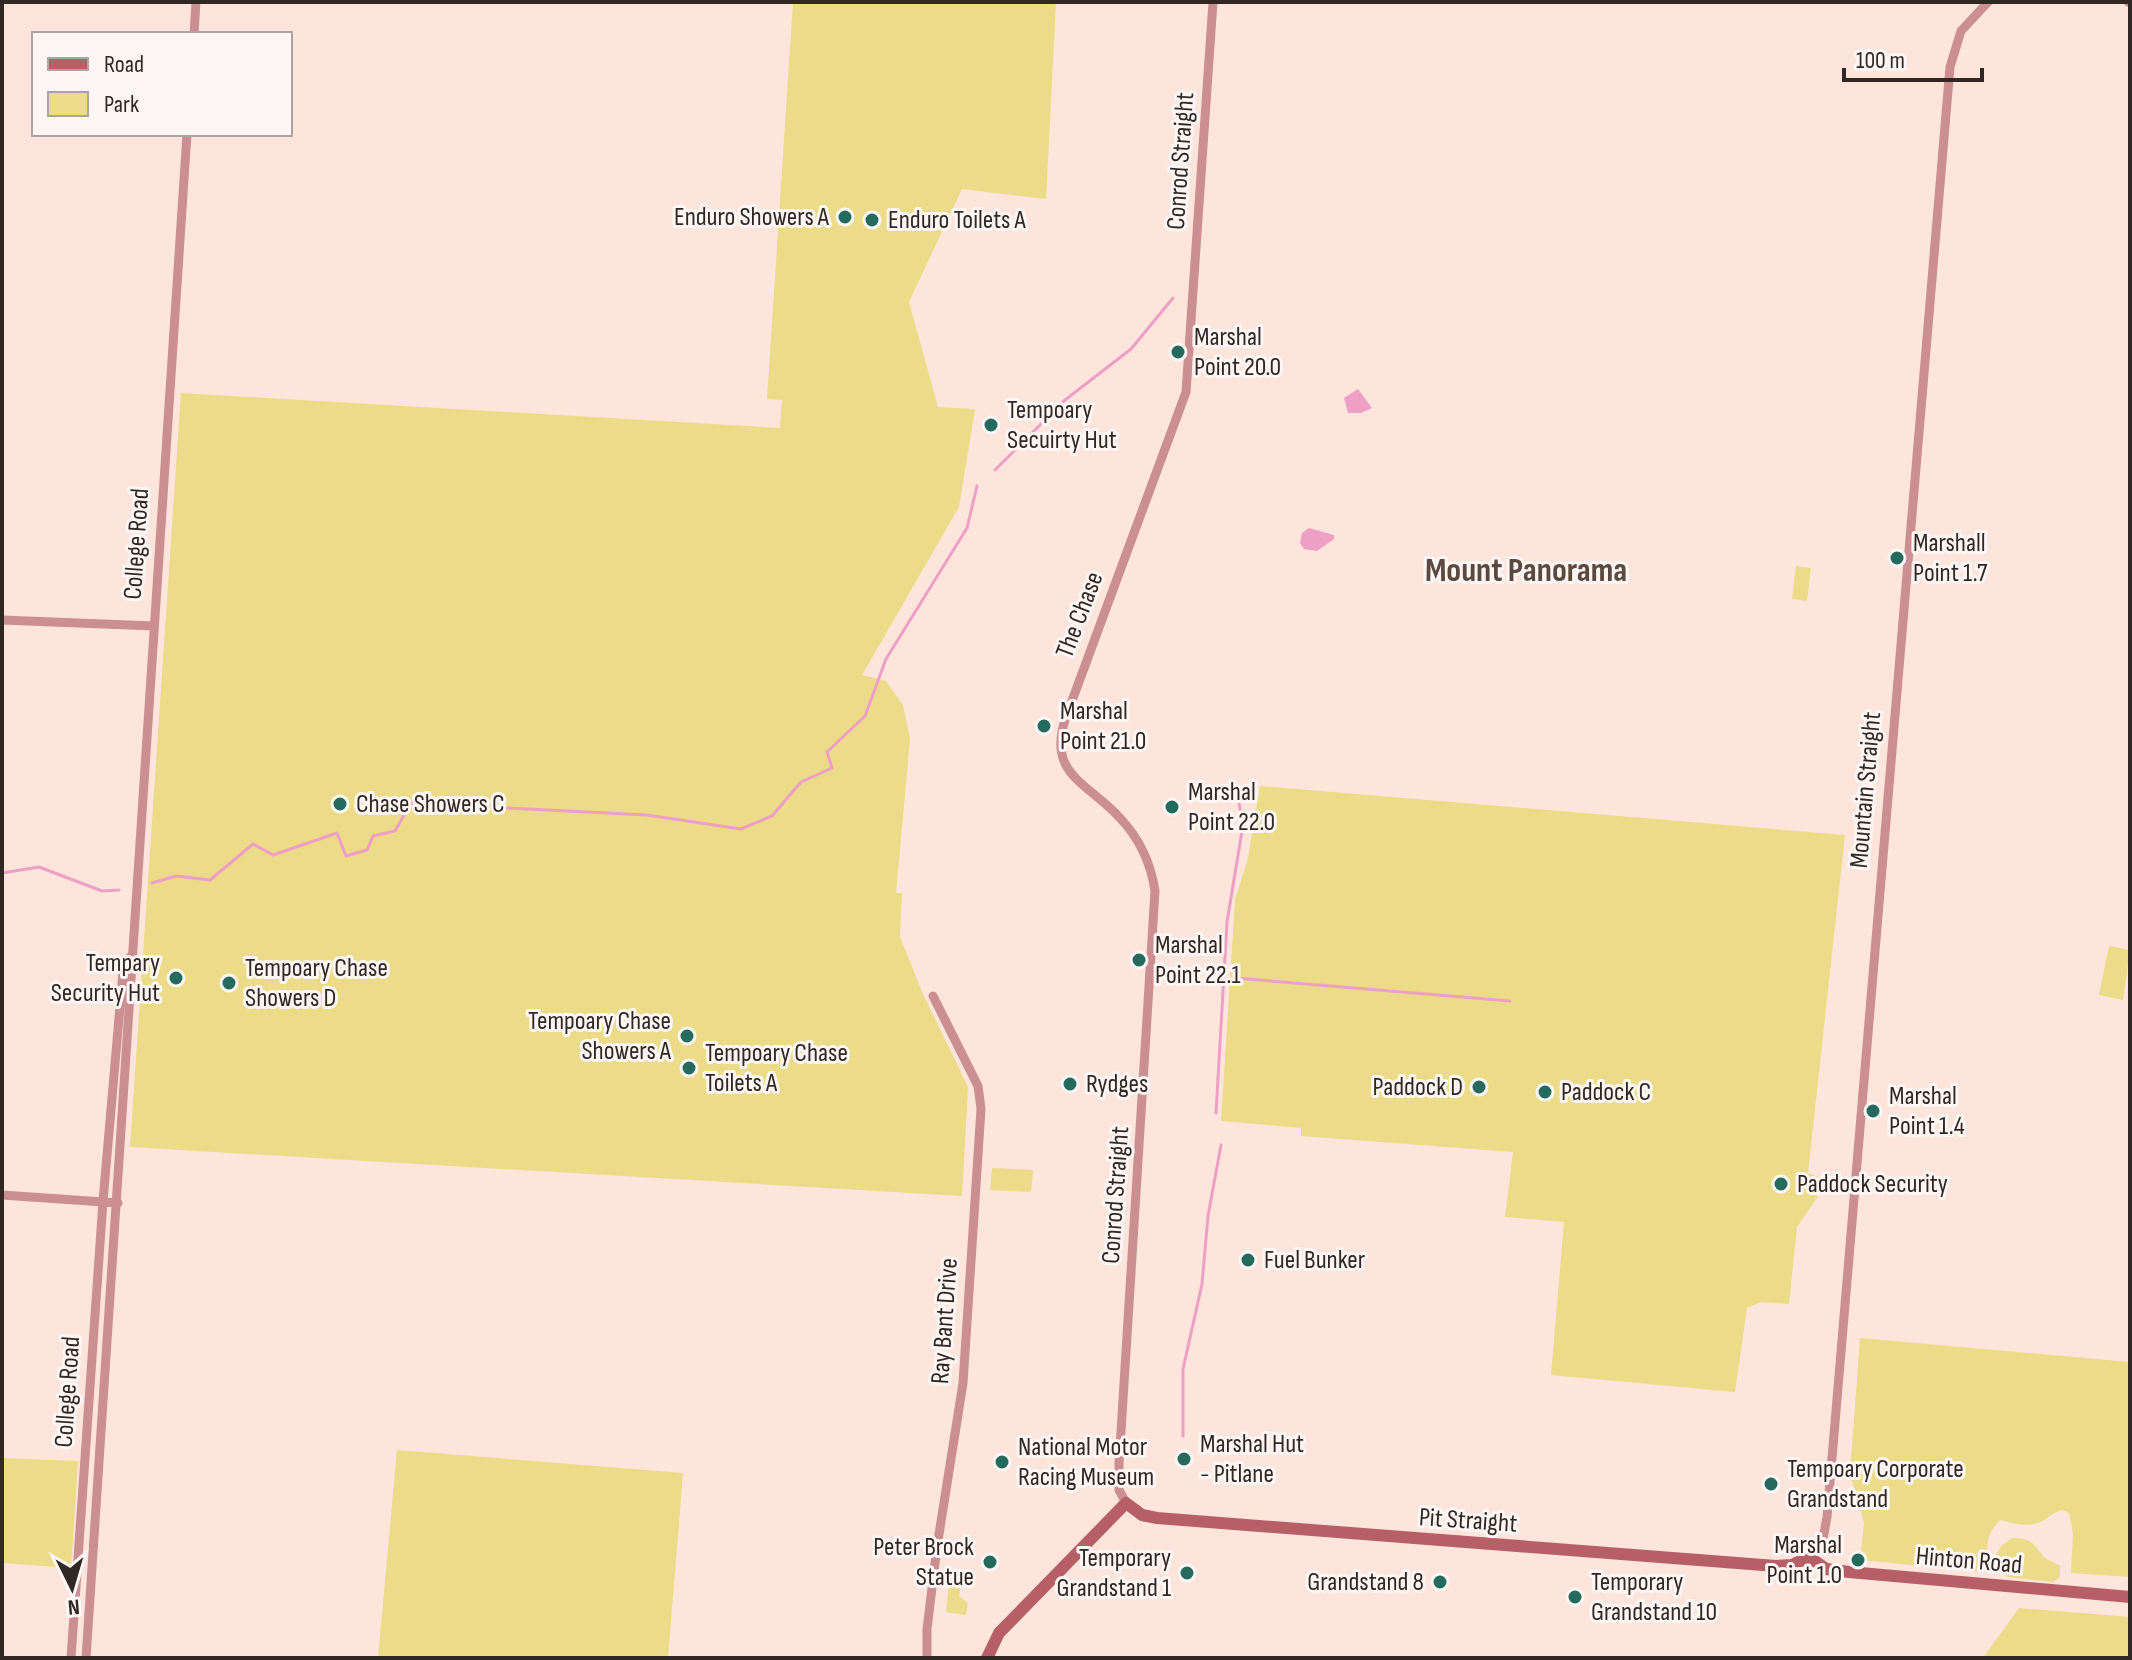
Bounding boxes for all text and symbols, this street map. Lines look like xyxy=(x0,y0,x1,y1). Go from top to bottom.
legend xyxy=(32,32,292,136)
scale bar xyxy=(1844,32,1982,82)
text: 100 m xyxy=(1856,46,1905,75)
text: Road xyxy=(104,50,144,79)
text: Park xyxy=(104,90,139,119)
street label: Conrod Straight xyxy=(1161,91,1201,231)
place label: Enduro Showers A xyxy=(674,202,830,233)
place label: Enduro Toilets A xyxy=(888,205,1026,236)
marker: Enduro Showers A xyxy=(836,208,854,226)
marker: Enduro Toilets A xyxy=(863,211,881,229)
place label: Marshal Point 20.0 xyxy=(1194,322,1281,383)
marker: Marshal Point 20.0 xyxy=(1169,343,1187,361)
place label: Tempoary Secuirty Hut xyxy=(1007,395,1117,456)
marker: Tempoary Secuirty Hut xyxy=(982,416,1000,434)
street label: College Road xyxy=(118,487,156,601)
place label: Marshall Point 1.7 xyxy=(1913,528,1988,589)
marker: Marshall Point 1.7 xyxy=(1888,549,1906,567)
district label: Mount Panorama xyxy=(1425,550,1627,591)
street label: The Chase xyxy=(1049,568,1111,662)
place label: Marshal Point 21.0 xyxy=(1060,696,1146,757)
street label: Mountain Straight xyxy=(1844,710,1888,869)
marker: Marshal Point 21.0 xyxy=(1035,717,1053,735)
place label: Marshal Point 22.0 xyxy=(1188,777,1275,838)
place label: Chase Showers C xyxy=(356,789,505,820)
marker: Chase Showers C xyxy=(331,795,349,813)
marker: Marshal Point 22.0 xyxy=(1163,798,1181,816)
place label: Marshal Point 22.1 xyxy=(1155,930,1241,991)
place label: Tempary Security Hut xyxy=(51,948,160,1009)
marker: Marshal Point 22.1 xyxy=(1130,951,1148,969)
place label: Tempoary Chase Showers D xyxy=(245,953,388,1014)
marker: Tempary Security Hut xyxy=(167,969,185,987)
marker: Tempoary Chase Showers D xyxy=(220,974,238,992)
place label: Tempoary Chase Showers A xyxy=(528,1006,672,1067)
marker: Tempoary Chase Showers A xyxy=(678,1027,696,1045)
place label: Tempoary Chase Toilets A xyxy=(705,1038,848,1099)
marker: Tempoary Chase Toilets A xyxy=(680,1059,698,1077)
place label: Rydges xyxy=(1086,1069,1148,1100)
place label: Paddock D xyxy=(1373,1072,1463,1103)
marker: Rydges xyxy=(1061,1075,1079,1093)
place label: Paddock C xyxy=(1561,1077,1651,1108)
marker: Paddock D xyxy=(1470,1078,1488,1096)
place label: Marshal Point 1.4 xyxy=(1889,1081,1965,1142)
marker: Paddock C xyxy=(1536,1083,1554,1101)
marker: Marshal Point 1.4 xyxy=(1864,1102,1882,1120)
street label: Conrod Straight xyxy=(1096,1125,1136,1265)
place label: Paddock Security xyxy=(1797,1169,1948,1200)
marker: Paddock Security xyxy=(1772,1175,1790,1193)
place label: Fuel Bunker xyxy=(1264,1245,1366,1276)
marker: Fuel Bunker xyxy=(1239,1251,1257,1269)
street label: Ray Bant Drive xyxy=(925,1257,965,1385)
street label: College Road xyxy=(49,1335,87,1449)
place label: Marshal Hut - Pitlane xyxy=(1200,1429,1304,1490)
place label: National Motor Racing Museum xyxy=(1018,1432,1154,1493)
marker: Marshal Hut - Pitlane xyxy=(1175,1450,1193,1468)
marker: National Motor Racing Museum xyxy=(993,1453,1011,1471)
place label: Tempoary Corporate Grandstand xyxy=(1787,1454,1964,1515)
marker: Tempoary Corporate Grandstand xyxy=(1762,1475,1780,1493)
street label: Pit Straight xyxy=(1418,1502,1518,1540)
place label: Marshal Point 1.0 xyxy=(1766,1530,1842,1591)
place label: Peter Brock Statue xyxy=(873,1532,974,1593)
street label: Hinton Road xyxy=(1915,1541,2023,1581)
place label: Temporary Grandstand 1 xyxy=(1057,1543,1171,1604)
north arrow xyxy=(32,1548,112,1628)
marker: Marshal Point 1.0 xyxy=(1849,1551,1867,1569)
marker: Peter Brock Statue xyxy=(981,1553,999,1571)
marker: Temporary Grandstand 1 xyxy=(1178,1564,1196,1582)
place label: Grandstand 8 xyxy=(1307,1567,1424,1598)
place label: Temporary Grandstand 10 xyxy=(1591,1567,1717,1628)
marker: Grandstand 8 xyxy=(1431,1573,1449,1591)
marker: Temporary Grandstand 10 xyxy=(1566,1588,1584,1606)
text: N xyxy=(67,1592,81,1620)

